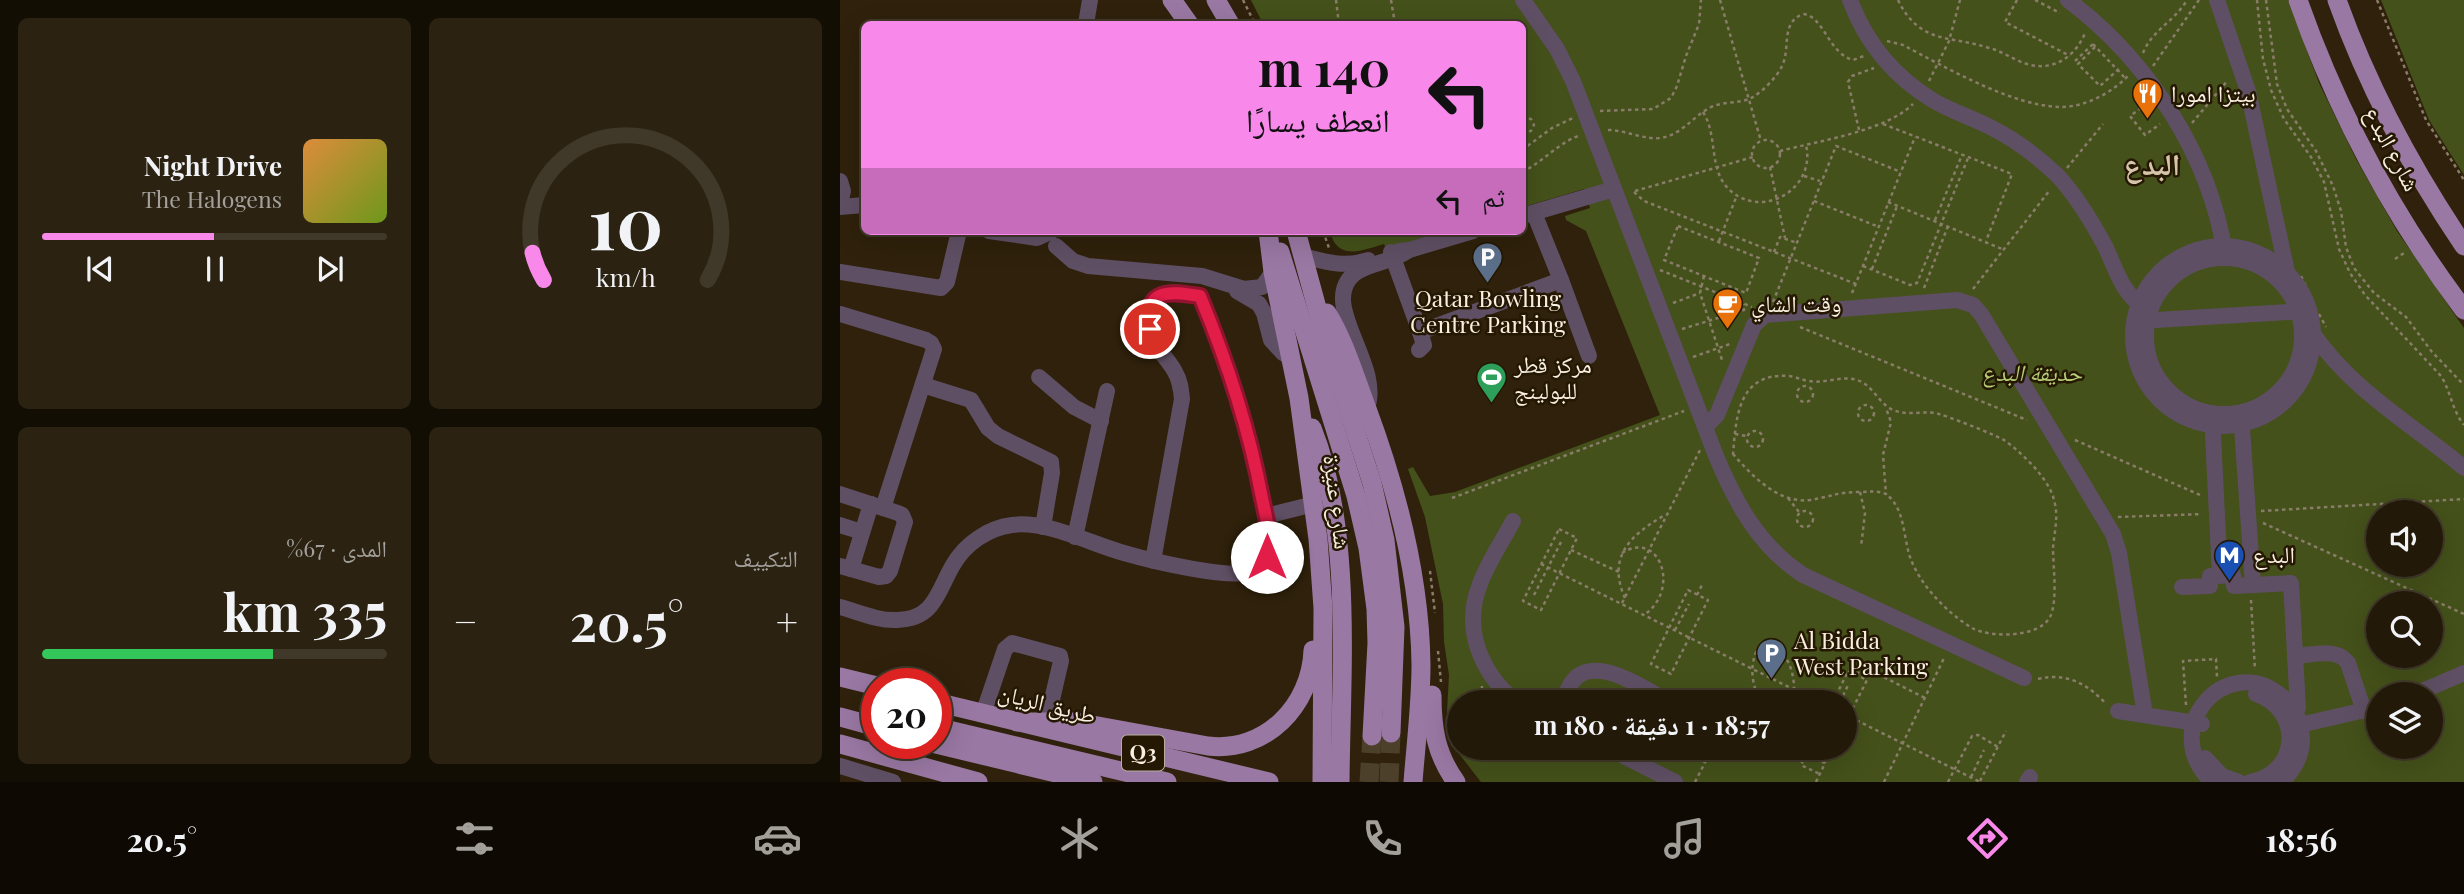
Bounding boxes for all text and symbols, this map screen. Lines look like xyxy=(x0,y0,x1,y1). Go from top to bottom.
text: 140 m xyxy=(1258,34,1390,99)
icon: left xyxy=(1414,49,1505,140)
restaurant icon: بيتزا امورا xyxy=(2131,77,2165,121)
place label: بيتزا امورا xyxy=(2171,77,2255,108)
text: انعطف يسارًا xyxy=(1246,97,1390,140)
street label: شارع البدع xyxy=(2357,101,2428,196)
district label: البدع xyxy=(2124,143,2180,184)
text: Night Drive xyxy=(144,148,282,183)
text: 10 xyxy=(588,171,663,268)
text: ثم xyxy=(1482,179,1505,214)
icon: left xyxy=(1430,182,1468,220)
text: The Halogens xyxy=(142,183,282,214)
parking icon: Qatar Bowling Centre Parking xyxy=(1471,241,1505,285)
icon: previous xyxy=(81,250,119,288)
icon: pause xyxy=(196,250,234,288)
icon: next xyxy=(311,250,349,288)
text: km/h xyxy=(596,260,656,293)
place label: Qatar Bowling Centre Parking xyxy=(1410,282,1566,339)
cafe icon: وقت الشاي xyxy=(1711,287,1745,331)
place label: وقت الشاي xyxy=(1751,287,1842,323)
pin xyxy=(1120,299,1180,359)
icon: arrive xyxy=(1131,310,1169,348)
place label: مركز قطر للبولينج xyxy=(1513,348,1592,406)
park label: حديقة البدع xyxy=(1982,356,2083,388)
sports icon: مركز قطر للبولينج xyxy=(1474,361,1508,405)
street label: شارع عنيزة xyxy=(1316,453,1360,551)
map controls xyxy=(2366,500,2443,759)
button: sound xyxy=(2366,500,2443,577)
position arrow xyxy=(1230,520,1304,594)
text: المدى · 67% xyxy=(286,532,387,563)
metro station icon: البدع xyxy=(2213,538,2247,582)
place label: البدع xyxy=(2253,538,2295,570)
text: التكييف xyxy=(733,542,798,573)
text: 335 km xyxy=(223,576,387,645)
text: 20.5° xyxy=(570,586,684,655)
button: search xyxy=(2366,591,2443,668)
text: − xyxy=(453,595,478,646)
text: + xyxy=(776,595,798,646)
place label: Al Bidda West Parking xyxy=(1793,624,1928,681)
parking icon: Al Bidda West Parking xyxy=(1754,637,1788,681)
speed limit sign: 20 xyxy=(861,668,952,759)
street label: طريق الريان xyxy=(995,675,1099,730)
button: layers xyxy=(2366,682,2443,759)
text: 18:57 · 1 دقيقة · 180 m xyxy=(1534,707,1770,742)
road number: Q3 xyxy=(1122,736,1164,770)
icon: filters xyxy=(450,814,499,863)
icon: car xyxy=(753,814,802,863)
icon: climate xyxy=(1055,814,1104,863)
icon: phone xyxy=(1358,814,1407,863)
icon: music xyxy=(1660,814,1709,863)
icon: directions xyxy=(1963,814,2012,863)
text: 20.5° xyxy=(127,817,197,860)
text: 18:56 xyxy=(2265,817,2337,860)

